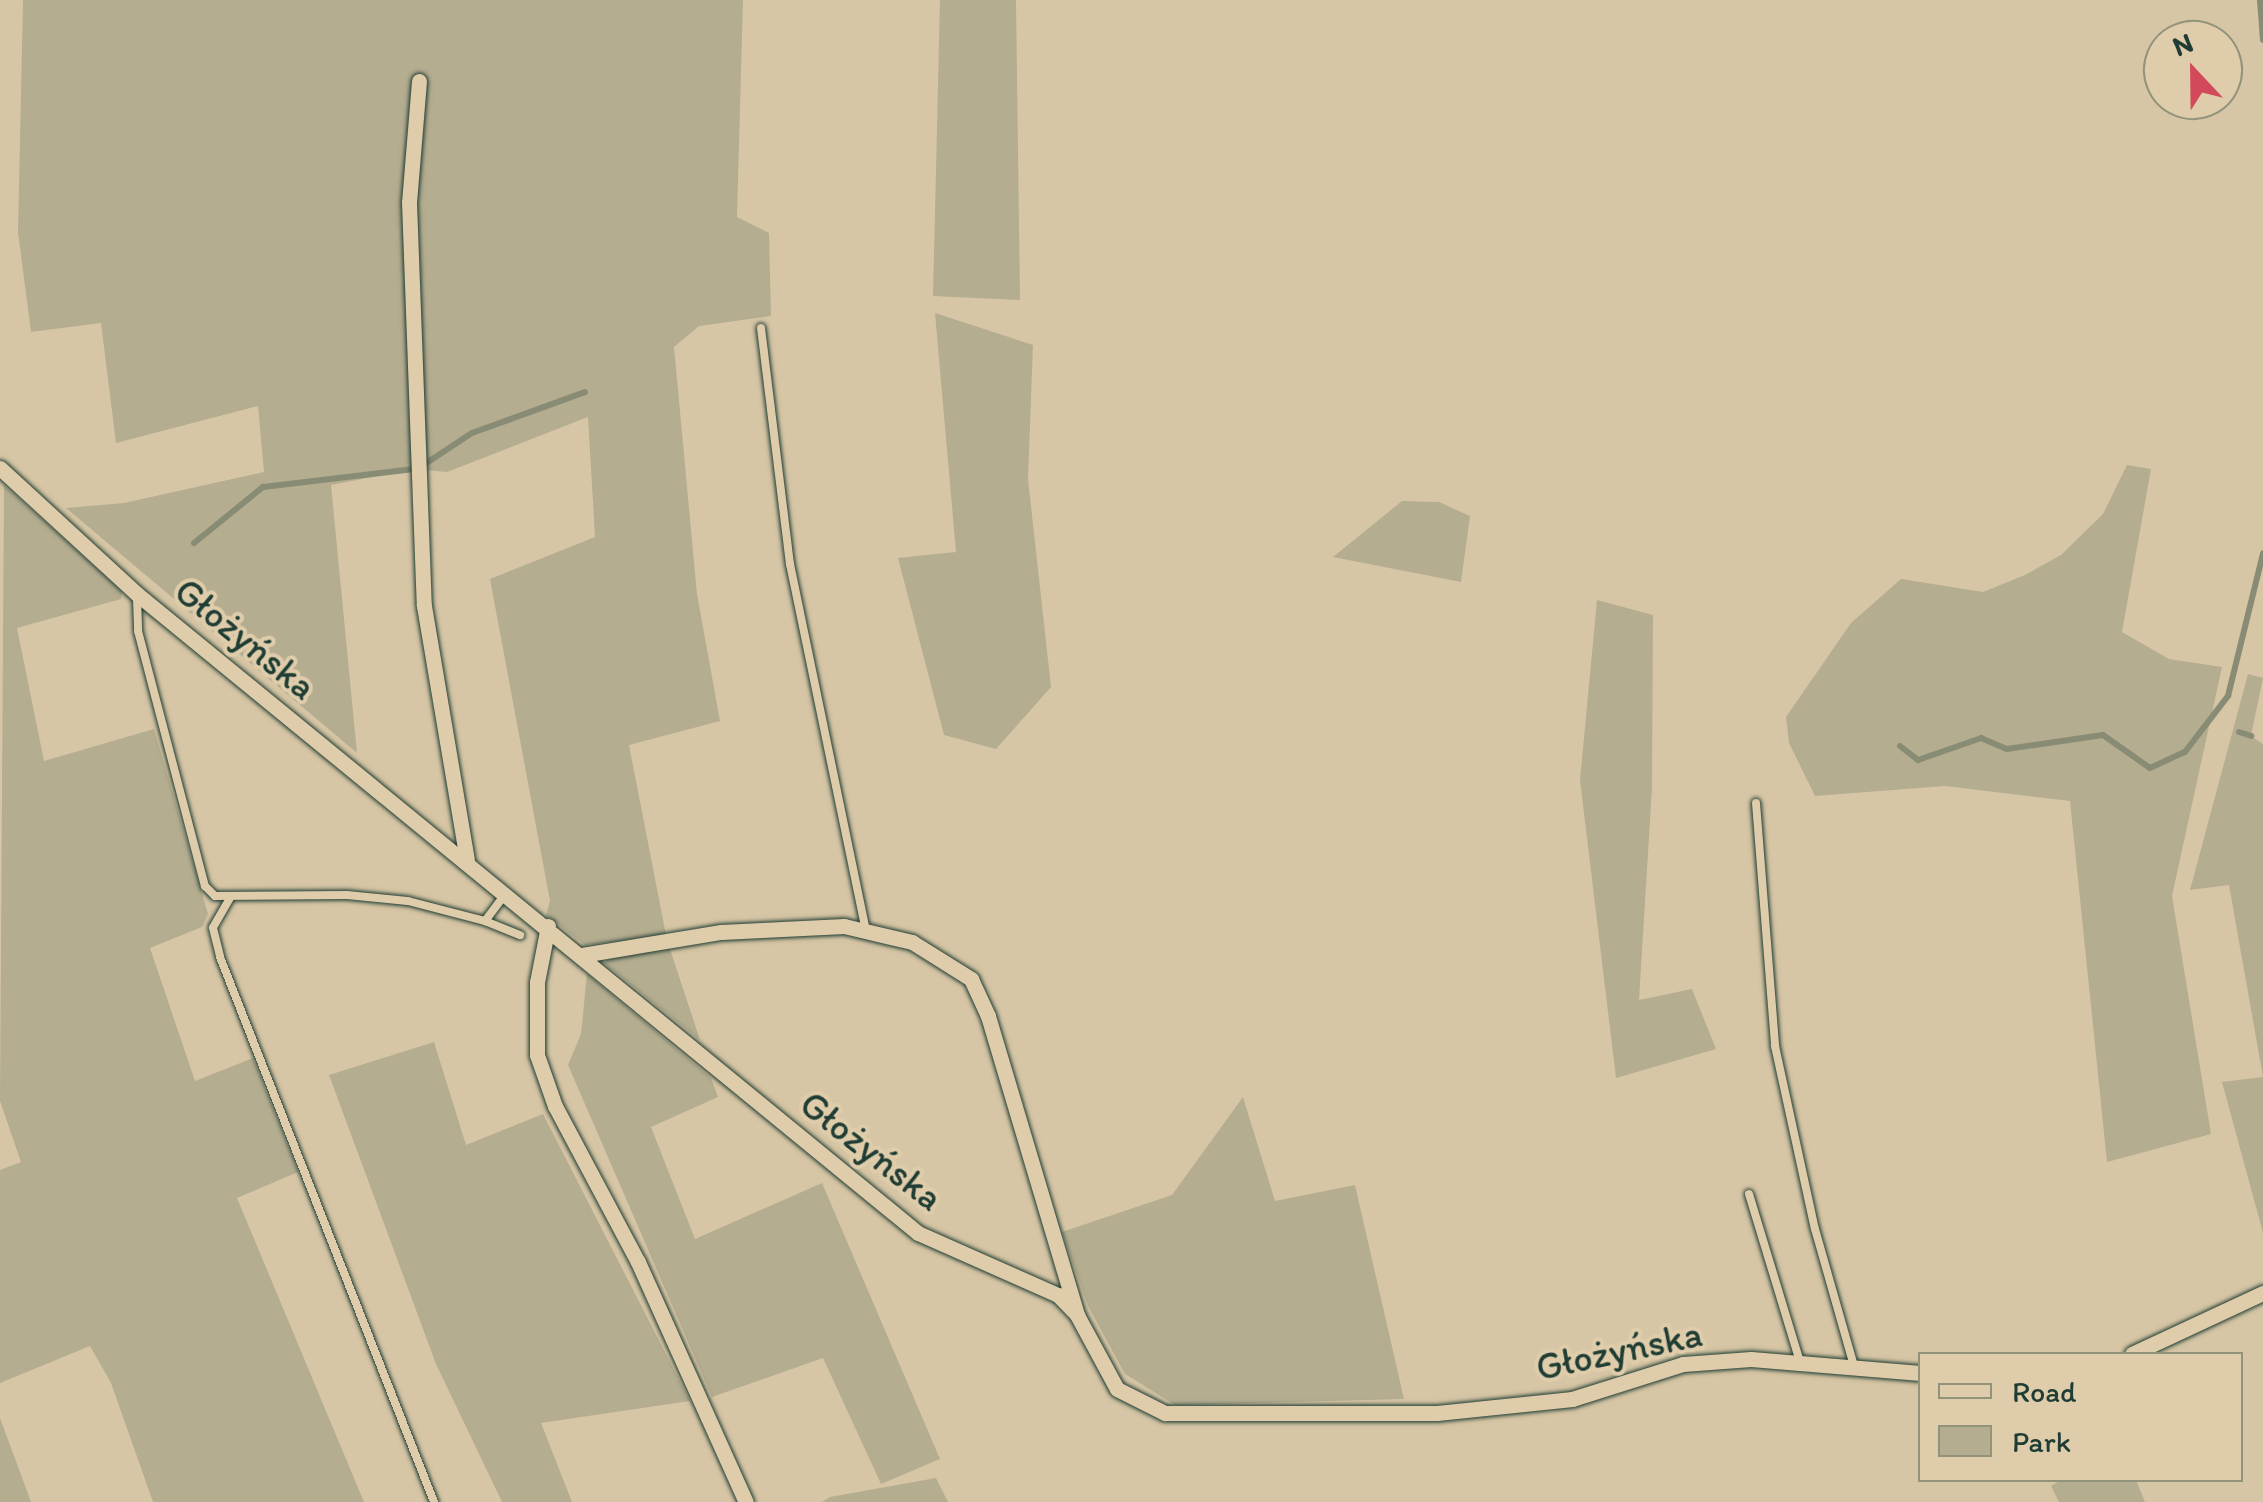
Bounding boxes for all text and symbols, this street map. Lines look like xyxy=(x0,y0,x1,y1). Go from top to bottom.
north arrow xyxy=(2143,20,2243,120)
text: N xyxy=(2167,25,2198,63)
street label: Głożyńska xyxy=(165,568,325,710)
street label: Głożyńska xyxy=(791,1081,951,1221)
street label: Głożyńska xyxy=(1532,1311,1706,1391)
legend xyxy=(1918,1352,2243,1482)
text: Road xyxy=(2012,1373,2077,1410)
text: Park xyxy=(2012,1423,2071,1460)

